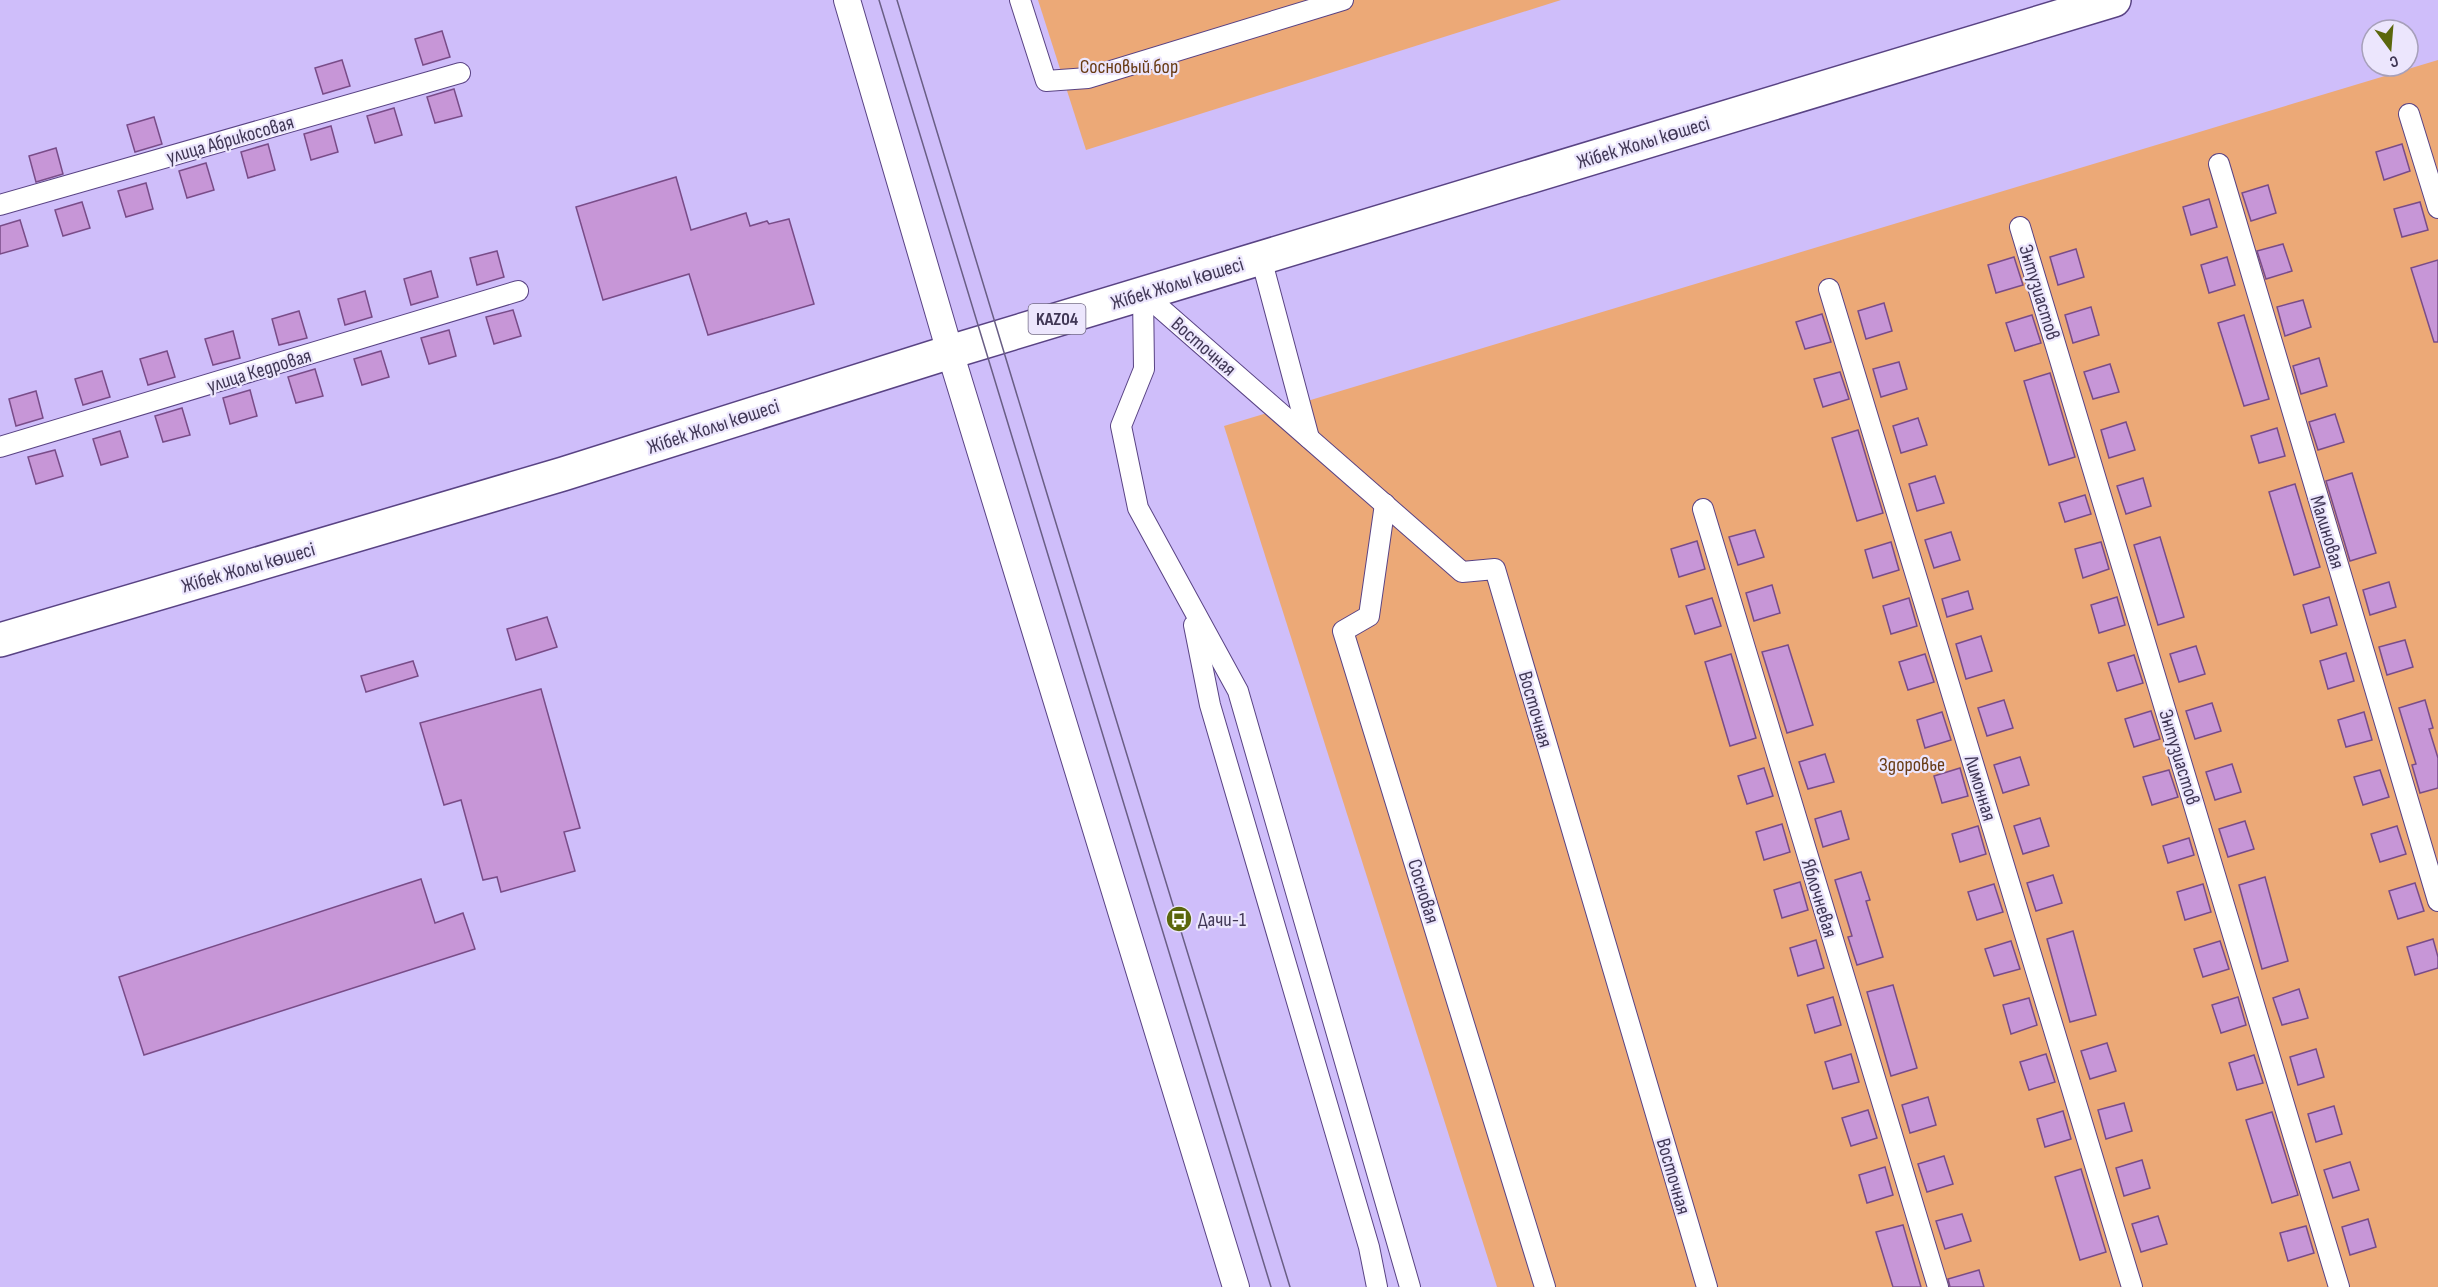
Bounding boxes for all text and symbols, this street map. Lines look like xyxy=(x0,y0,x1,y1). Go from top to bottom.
north arrow xyxy=(2360,18,2420,78)
text: С xyxy=(2387,51,2400,71)
park label: Сосновый бор xyxy=(1080,55,1178,79)
street label: улица Абрикосовая xyxy=(164,110,297,170)
street label: Жібек Жолы көшесі xyxy=(1574,111,1713,175)
street label: Энтузиастов xyxy=(2013,242,2065,343)
street label: Жібек Жолы көшесі xyxy=(1108,252,1247,316)
road number: KАZ04 xyxy=(1028,304,1086,334)
street label: Восточная xyxy=(1166,312,1241,381)
street label: улица Кедровая xyxy=(204,344,314,398)
street label: Жібек Жолы көшесі xyxy=(644,394,782,460)
street label: Малиновая xyxy=(2305,493,2350,572)
street label: Жібек Жолы көшесі xyxy=(179,537,318,598)
street label: Восточная xyxy=(1513,668,1557,750)
street label: Энтузиастов xyxy=(2153,707,2205,808)
street label: Лимонная xyxy=(1958,752,2001,824)
park label: Здоровье xyxy=(1879,753,1945,777)
street label: Сосновая xyxy=(1402,856,1444,926)
street label: Яблочневая xyxy=(1796,856,1842,941)
bus stop icon: Дачи-1 xyxy=(1164,904,1194,934)
place label: Дачи-1 xyxy=(1198,908,1246,932)
street label: Восточная xyxy=(1651,1135,1695,1217)

